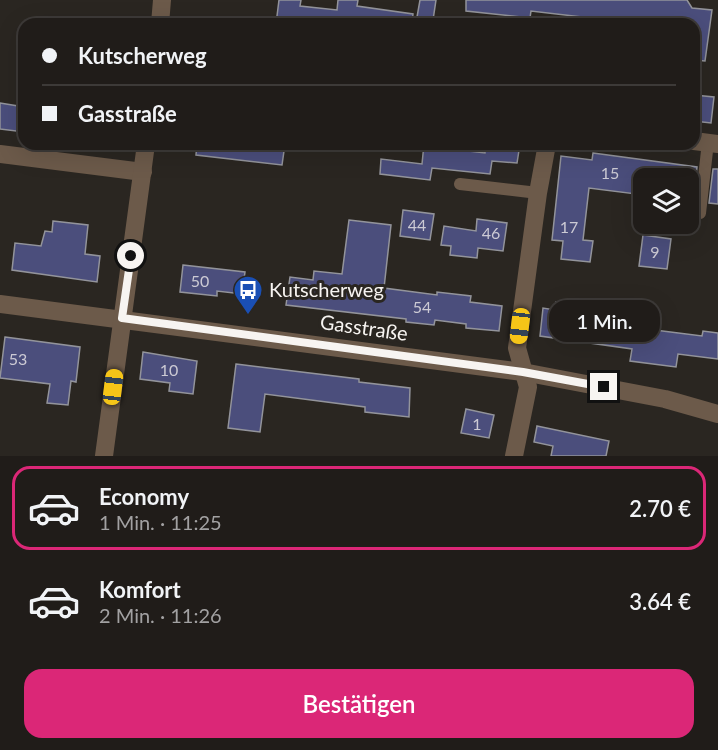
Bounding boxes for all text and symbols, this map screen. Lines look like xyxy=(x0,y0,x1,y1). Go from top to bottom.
text: Kutscherweg xyxy=(78,42,207,69)
text: Gasstraße xyxy=(78,100,177,127)
house number: 15 xyxy=(601,163,619,182)
map controls xyxy=(633,168,699,234)
button: layers xyxy=(633,168,699,234)
house number: 44 xyxy=(408,215,426,234)
house number: 17 xyxy=(560,217,578,236)
house number: 46 xyxy=(482,223,500,242)
route start xyxy=(117,242,144,269)
house number: 9 xyxy=(650,242,660,261)
house number: 50 xyxy=(191,271,209,290)
bus stop icon: Kutscherweg xyxy=(232,274,264,316)
place label: Kutscherweg xyxy=(269,277,384,301)
house number: 54 xyxy=(413,297,431,316)
callout: 1 Min. xyxy=(548,300,660,342)
car xyxy=(509,307,531,345)
street label: Gasstraße xyxy=(319,309,409,345)
text: 1 Min. xyxy=(576,309,633,333)
house number: 53 xyxy=(9,349,27,368)
house number: 10 xyxy=(160,360,178,379)
car xyxy=(102,368,124,406)
route end xyxy=(590,373,617,400)
house number: 1 xyxy=(472,414,482,433)
icon: car xyxy=(27,481,81,535)
text: Economy xyxy=(99,483,189,510)
text: 2.70 € xyxy=(629,495,691,522)
text: 1 Min. · 11:25 xyxy=(99,510,222,534)
icon: car xyxy=(27,574,81,628)
text: Komfort xyxy=(99,576,181,603)
text: 3.64 € xyxy=(629,588,691,615)
text: 2 Min. · 11:26 xyxy=(99,603,222,627)
button: Bestätigen xyxy=(24,669,694,738)

